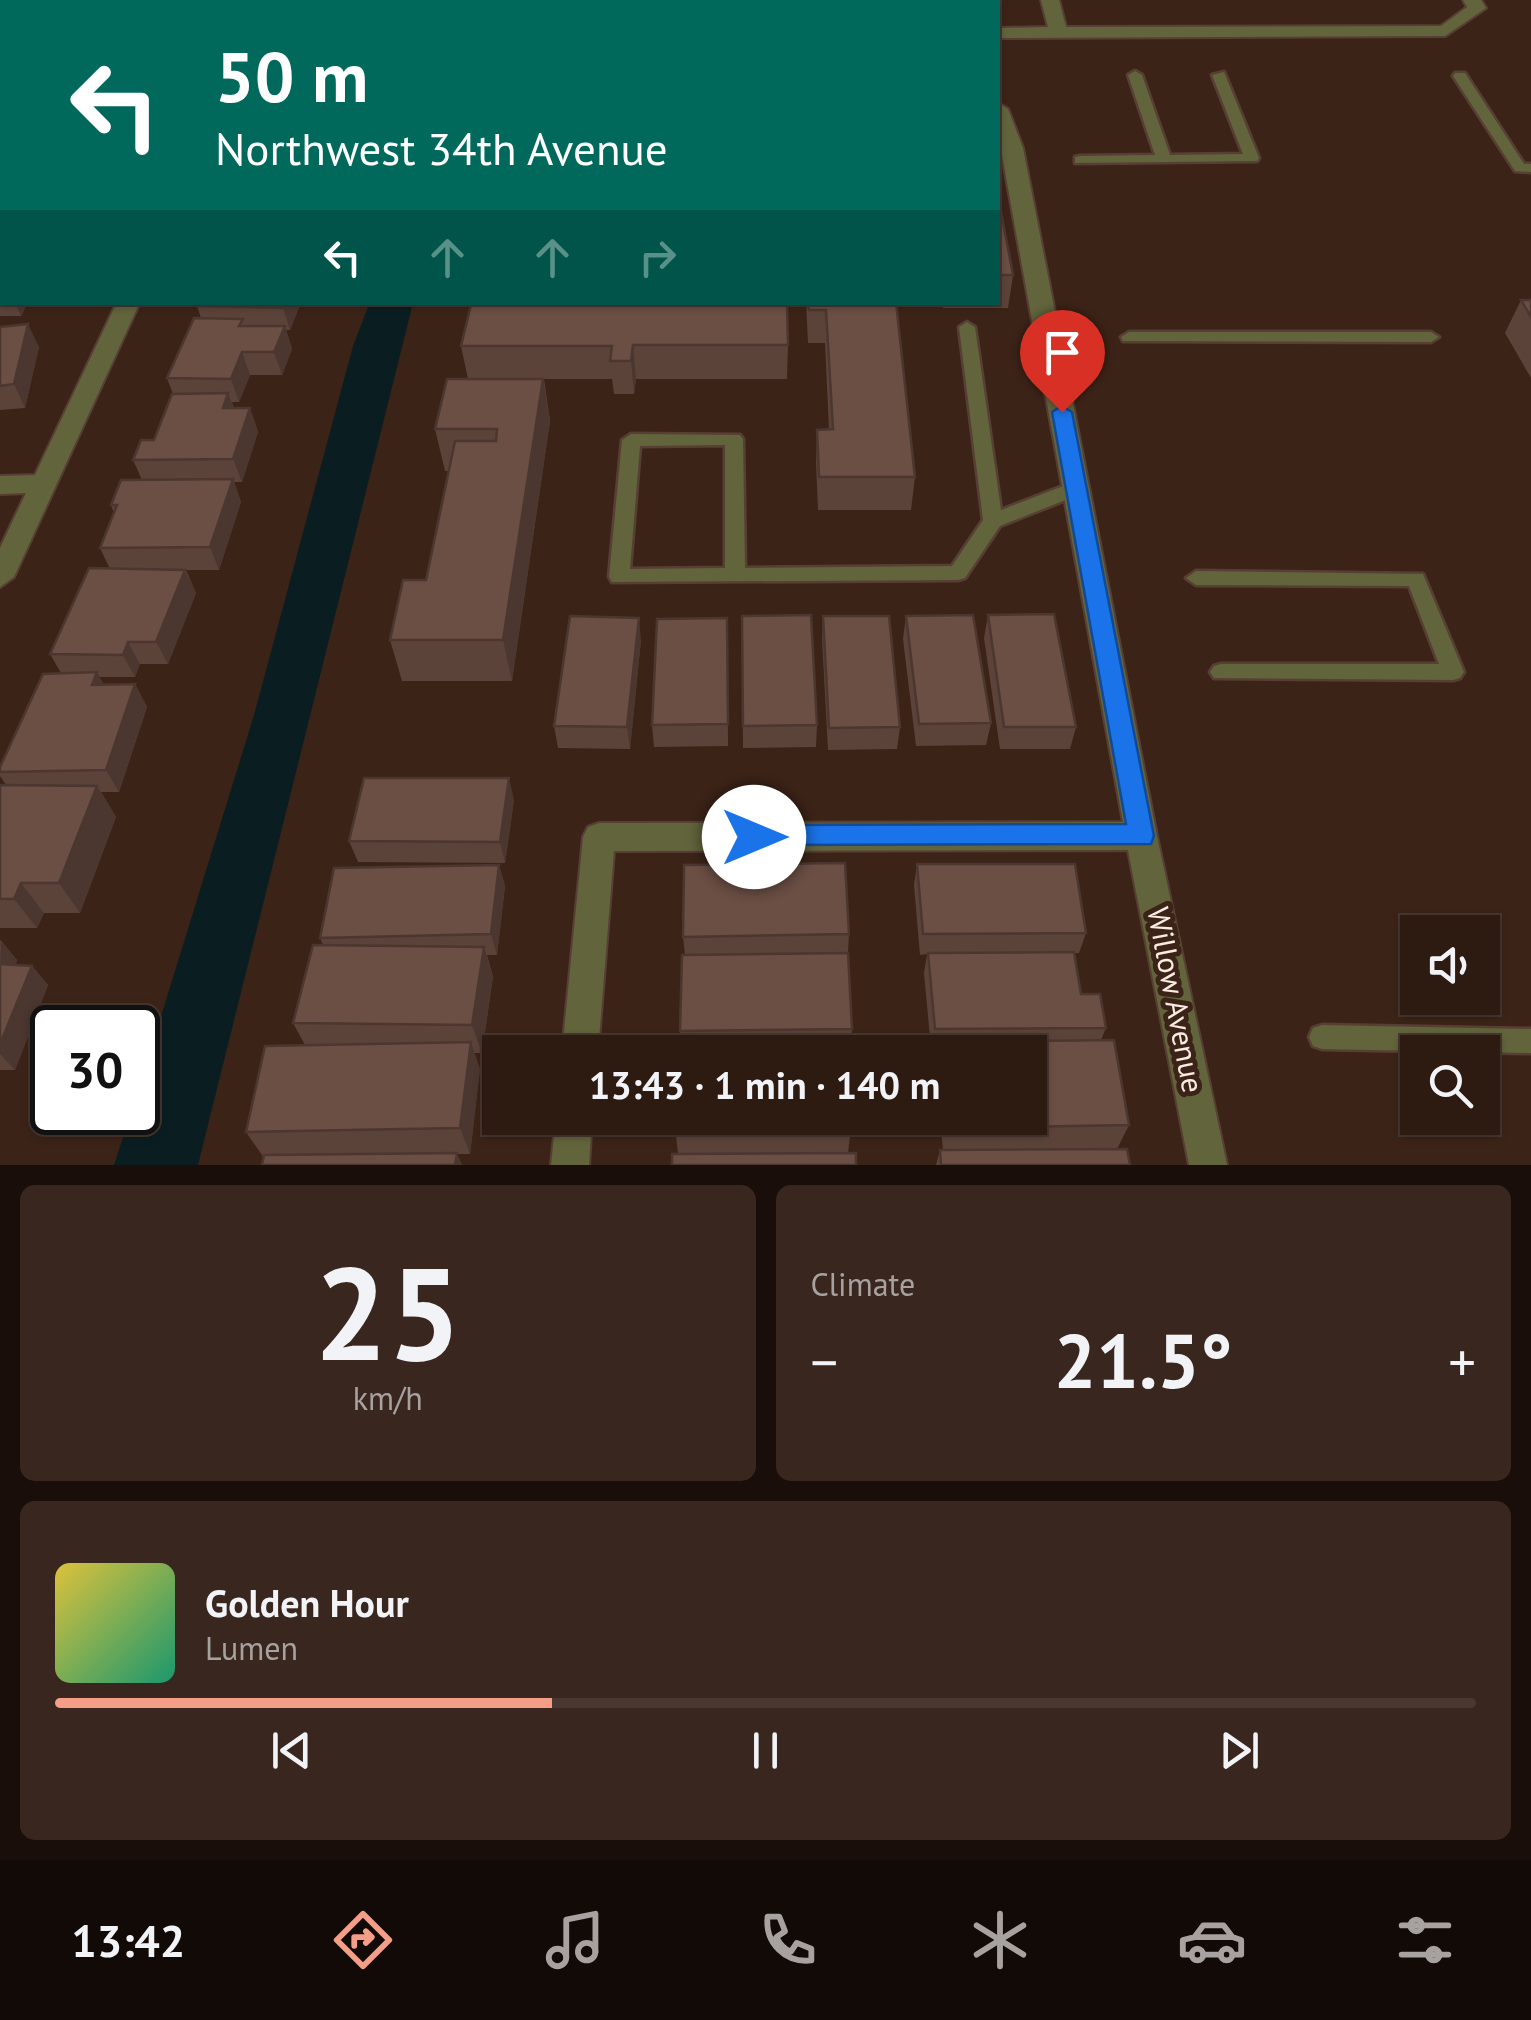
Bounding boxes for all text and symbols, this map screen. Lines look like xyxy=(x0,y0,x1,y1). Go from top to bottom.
text: 50 m xyxy=(215,31,368,121)
icon: left xyxy=(50,40,180,170)
text: Northwest 34th Avenue xyxy=(215,119,668,177)
icon: left xyxy=(315,230,370,285)
icon: ahead xyxy=(420,230,475,285)
icon: ahead xyxy=(525,230,580,285)
icon: right xyxy=(630,230,685,285)
pin xyxy=(1020,310,1105,413)
icon: arrive xyxy=(1035,325,1090,380)
position arrow xyxy=(702,785,806,889)
street label: Willow Avenue xyxy=(1139,904,1214,1096)
map controls xyxy=(1400,915,1500,1135)
button: sound xyxy=(1400,915,1500,1015)
speed limit sign: 30 xyxy=(30,1005,160,1135)
button: search xyxy=(1400,1035,1500,1135)
text: 13:43 · 1 min · 140 m xyxy=(589,1060,940,1109)
text: 25 xyxy=(314,1228,461,1396)
text: Climate xyxy=(811,1263,915,1305)
text: 21.5° xyxy=(1054,1312,1233,1409)
text: − xyxy=(811,1326,838,1397)
text: + xyxy=(1448,1326,1476,1397)
text: km/h xyxy=(353,1377,423,1419)
text: Golden Hour xyxy=(205,1578,409,1627)
text: Lumen xyxy=(205,1627,298,1669)
icon: previous xyxy=(264,1723,319,1778)
icon: pause xyxy=(738,1723,793,1778)
icon: next xyxy=(1212,1723,1267,1778)
icon: directions xyxy=(328,1905,398,1975)
icon: music xyxy=(540,1905,610,1975)
icon: phone xyxy=(753,1905,823,1975)
icon: climate xyxy=(965,1905,1035,1975)
icon: car xyxy=(1177,1905,1247,1975)
icon: filters xyxy=(1390,1905,1460,1975)
text: 13:42 xyxy=(71,1911,185,1969)

